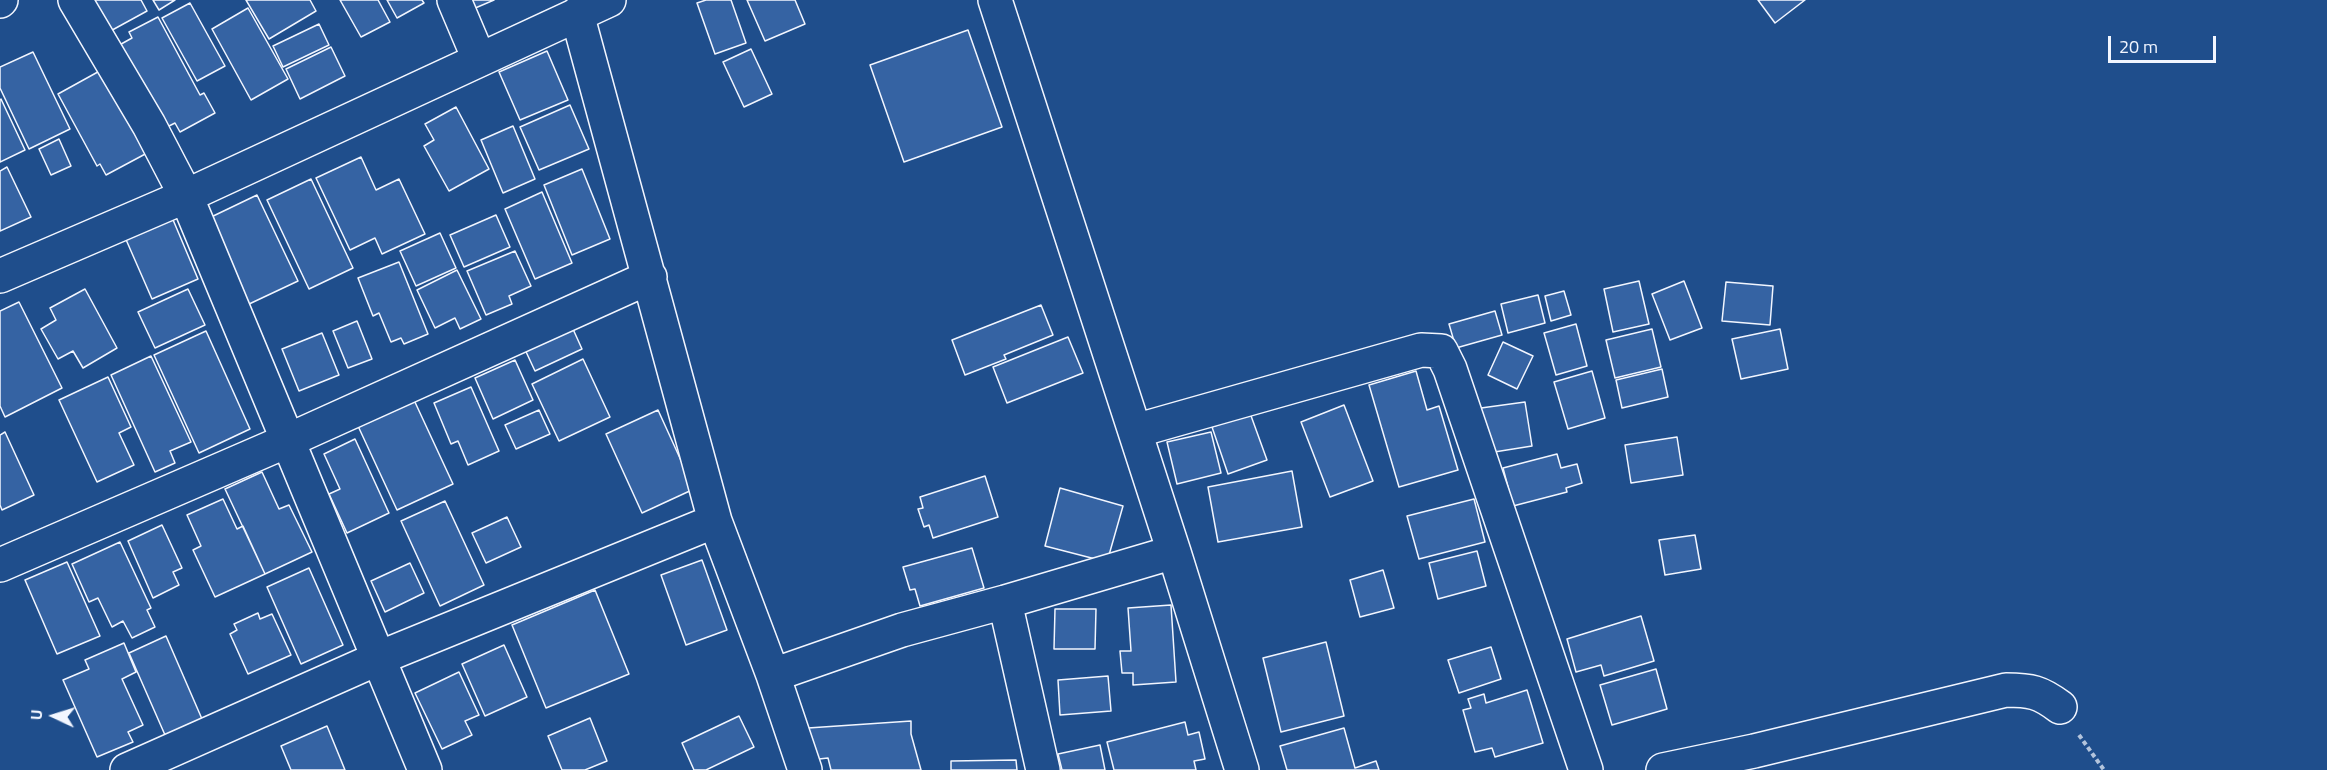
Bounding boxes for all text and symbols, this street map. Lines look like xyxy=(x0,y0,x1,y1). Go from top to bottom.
scale bar xyxy=(2111,24,2219,62)
text: 20 m xyxy=(2119,33,2158,60)
north arrow xyxy=(24,686,84,746)
text: U xyxy=(24,709,48,721)

